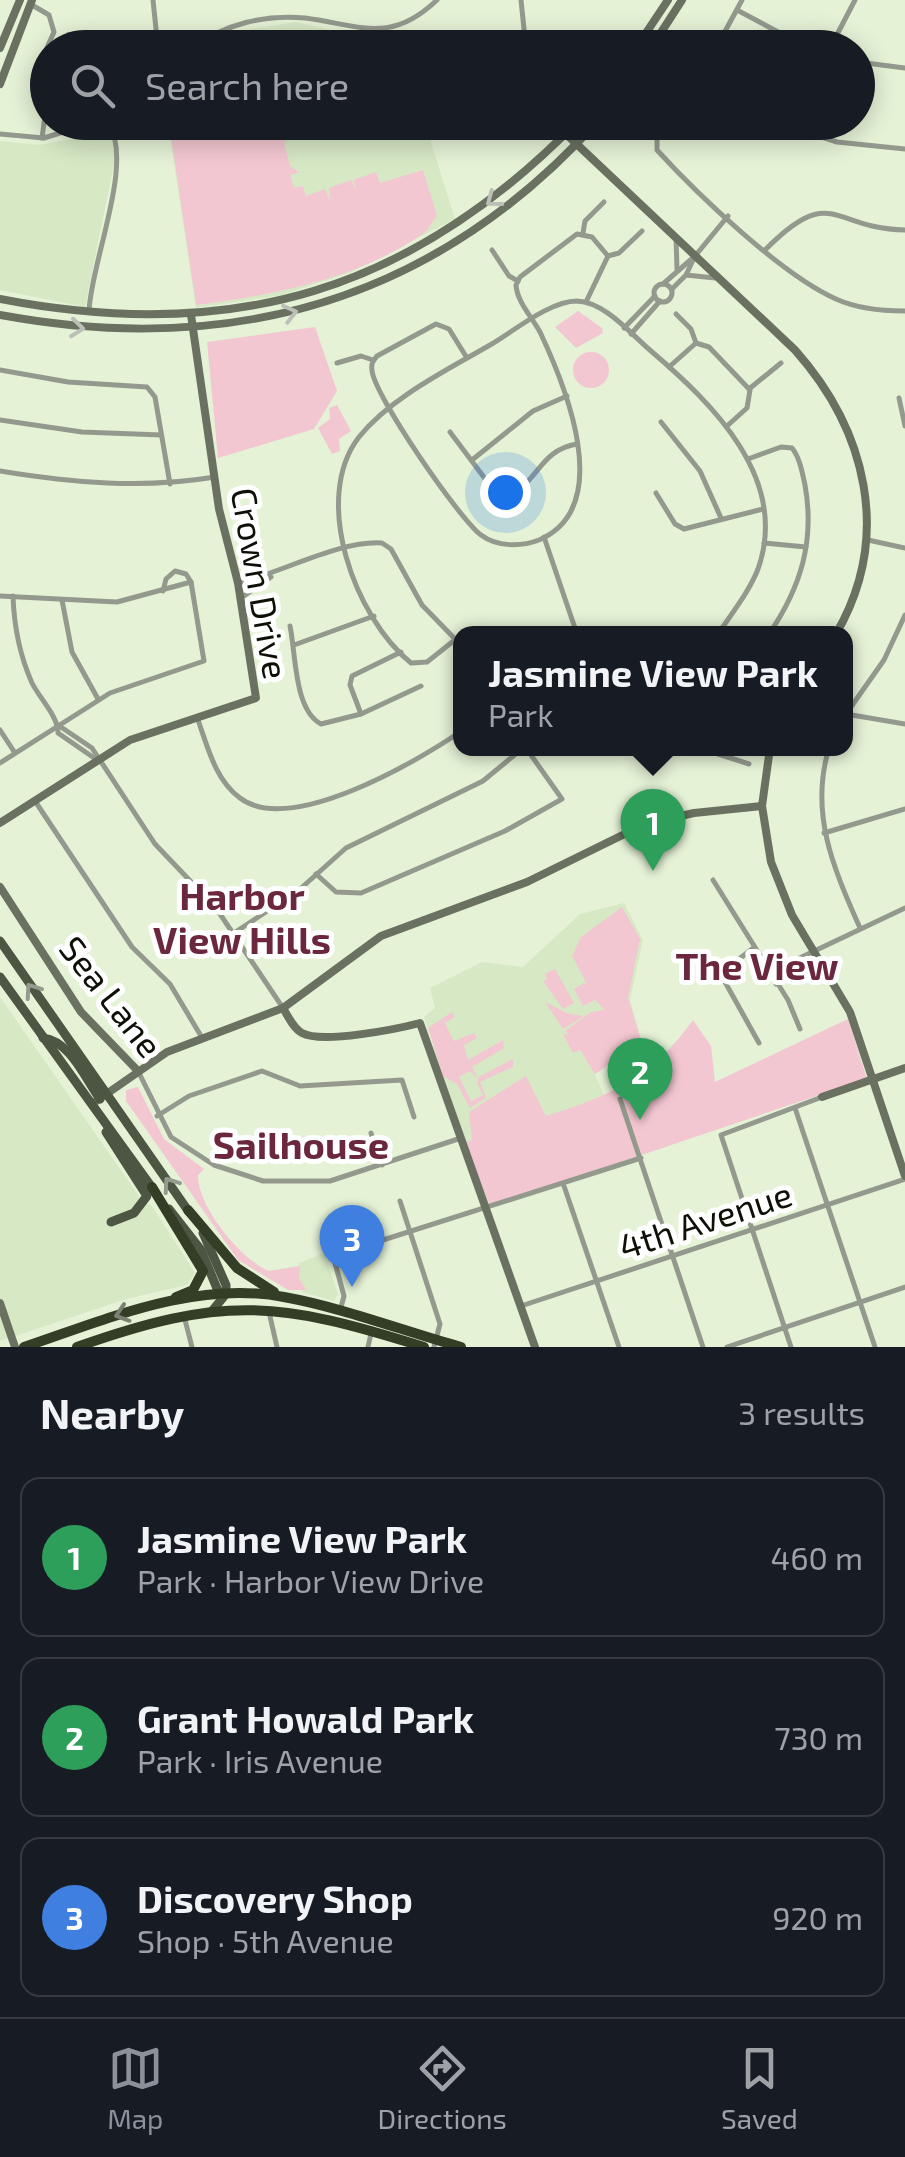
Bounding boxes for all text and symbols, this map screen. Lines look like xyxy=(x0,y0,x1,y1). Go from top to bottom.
search box xyxy=(30,30,875,140)
icon: search xyxy=(65,58,120,113)
text: Search here xyxy=(145,62,349,108)
one-way arrow xyxy=(486,188,504,205)
one-way arrow xyxy=(281,303,298,324)
one-way arrow xyxy=(70,316,86,338)
your location xyxy=(480,467,531,518)
street label: Crown Drive xyxy=(224,484,298,682)
popup xyxy=(453,626,853,756)
text: Jasmine View Park xyxy=(488,649,818,695)
text: Park xyxy=(488,695,553,733)
pin: 1 xyxy=(620,788,686,871)
district label: Harbor View Hills xyxy=(153,872,331,962)
street label: Sea Lane xyxy=(52,927,172,1065)
district label: The View xyxy=(676,942,838,988)
one-way arrow xyxy=(26,982,44,1001)
pin: 2 xyxy=(608,1038,672,1120)
district label: Sailhouse xyxy=(213,1121,389,1167)
street label: 4th Avenue xyxy=(613,1171,797,1267)
one-way arrow xyxy=(164,1177,182,1195)
pin: 3 xyxy=(320,1204,384,1287)
one-way arrow xyxy=(114,1302,131,1323)
text: Nearby xyxy=(40,1387,184,1437)
text: 3 results xyxy=(738,1393,865,1431)
text: Jasmine View Park xyxy=(137,1515,467,1561)
text: 1 xyxy=(68,1538,81,1576)
text: 460 m xyxy=(771,1538,863,1576)
text: Park · Harbor View Drive xyxy=(137,1561,484,1599)
text: Grant Howald Park xyxy=(137,1695,474,1741)
text: 2 xyxy=(65,1718,84,1756)
text: 730 m xyxy=(774,1718,863,1756)
text: Park · Iris Avenue xyxy=(137,1741,383,1779)
text: Discovery Shop xyxy=(137,1875,413,1921)
text: 3 xyxy=(65,1898,84,1936)
text: 920 m xyxy=(772,1898,863,1936)
text: Shop · 5th Avenue xyxy=(137,1921,394,1959)
tab: Map xyxy=(107,2041,163,2135)
tab: Directions xyxy=(378,2041,507,2135)
tab: Saved xyxy=(721,2041,798,2135)

